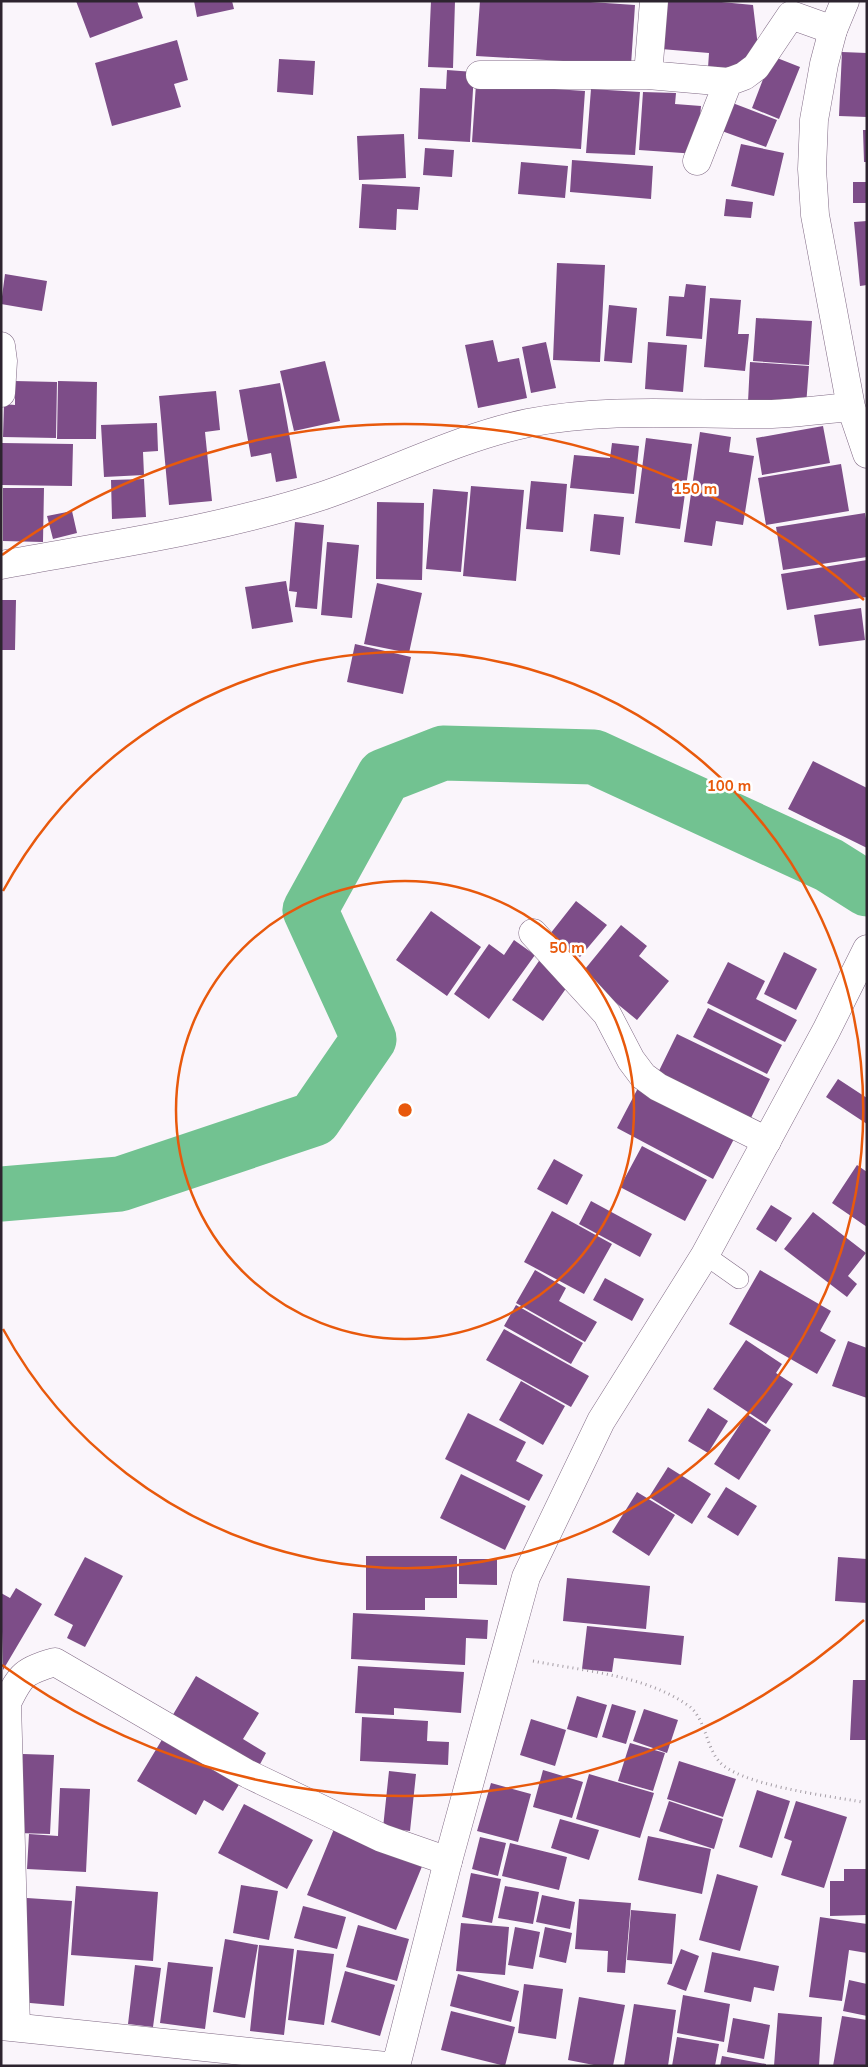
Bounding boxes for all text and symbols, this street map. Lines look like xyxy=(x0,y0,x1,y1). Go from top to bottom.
text: 150 m xyxy=(673,479,717,498)
text: 100 m xyxy=(707,776,751,795)
text: 50 m xyxy=(549,938,585,957)
centre of rings xyxy=(396,1101,414,1119)

